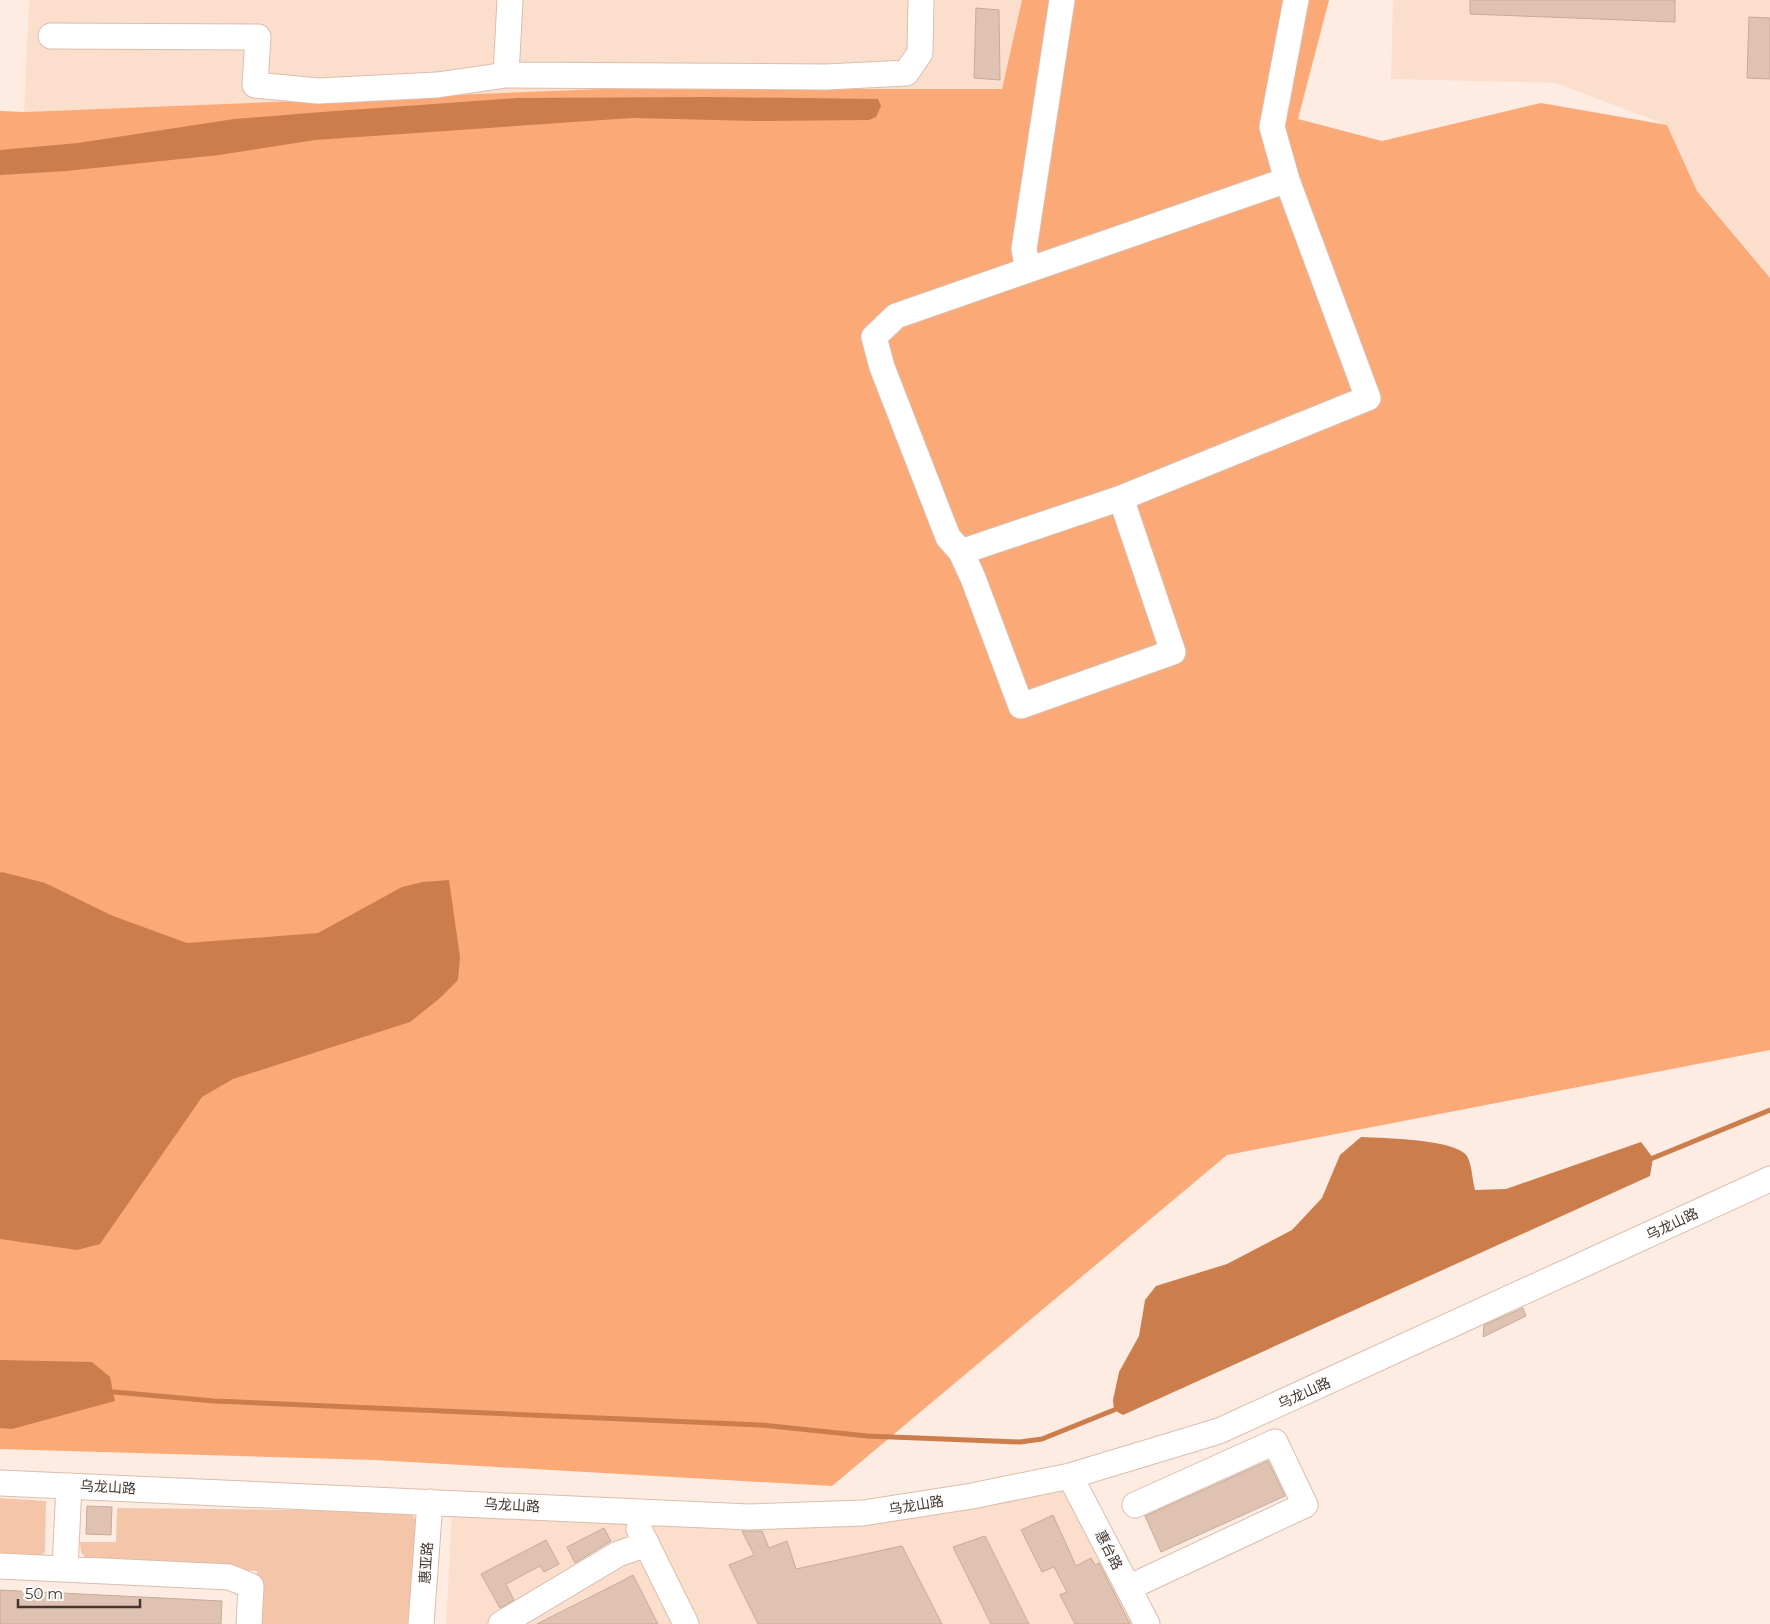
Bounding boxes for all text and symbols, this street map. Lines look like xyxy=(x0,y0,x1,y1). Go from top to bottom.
street label: 乌龙山路 xyxy=(1643,1204,1701,1244)
street label: 乌龙山路 xyxy=(1275,1373,1333,1413)
street label: 乌龙山路 xyxy=(80,1477,136,1497)
street label: 乌龙山路 xyxy=(887,1492,945,1518)
street label: 乌龙山路 xyxy=(484,1495,540,1515)
street label: 惠台路 xyxy=(1091,1527,1127,1573)
street label: 惠亚路 xyxy=(416,1541,436,1585)
scale bar xyxy=(18,1576,140,1608)
text: 50 m xyxy=(25,1584,63,1603)

